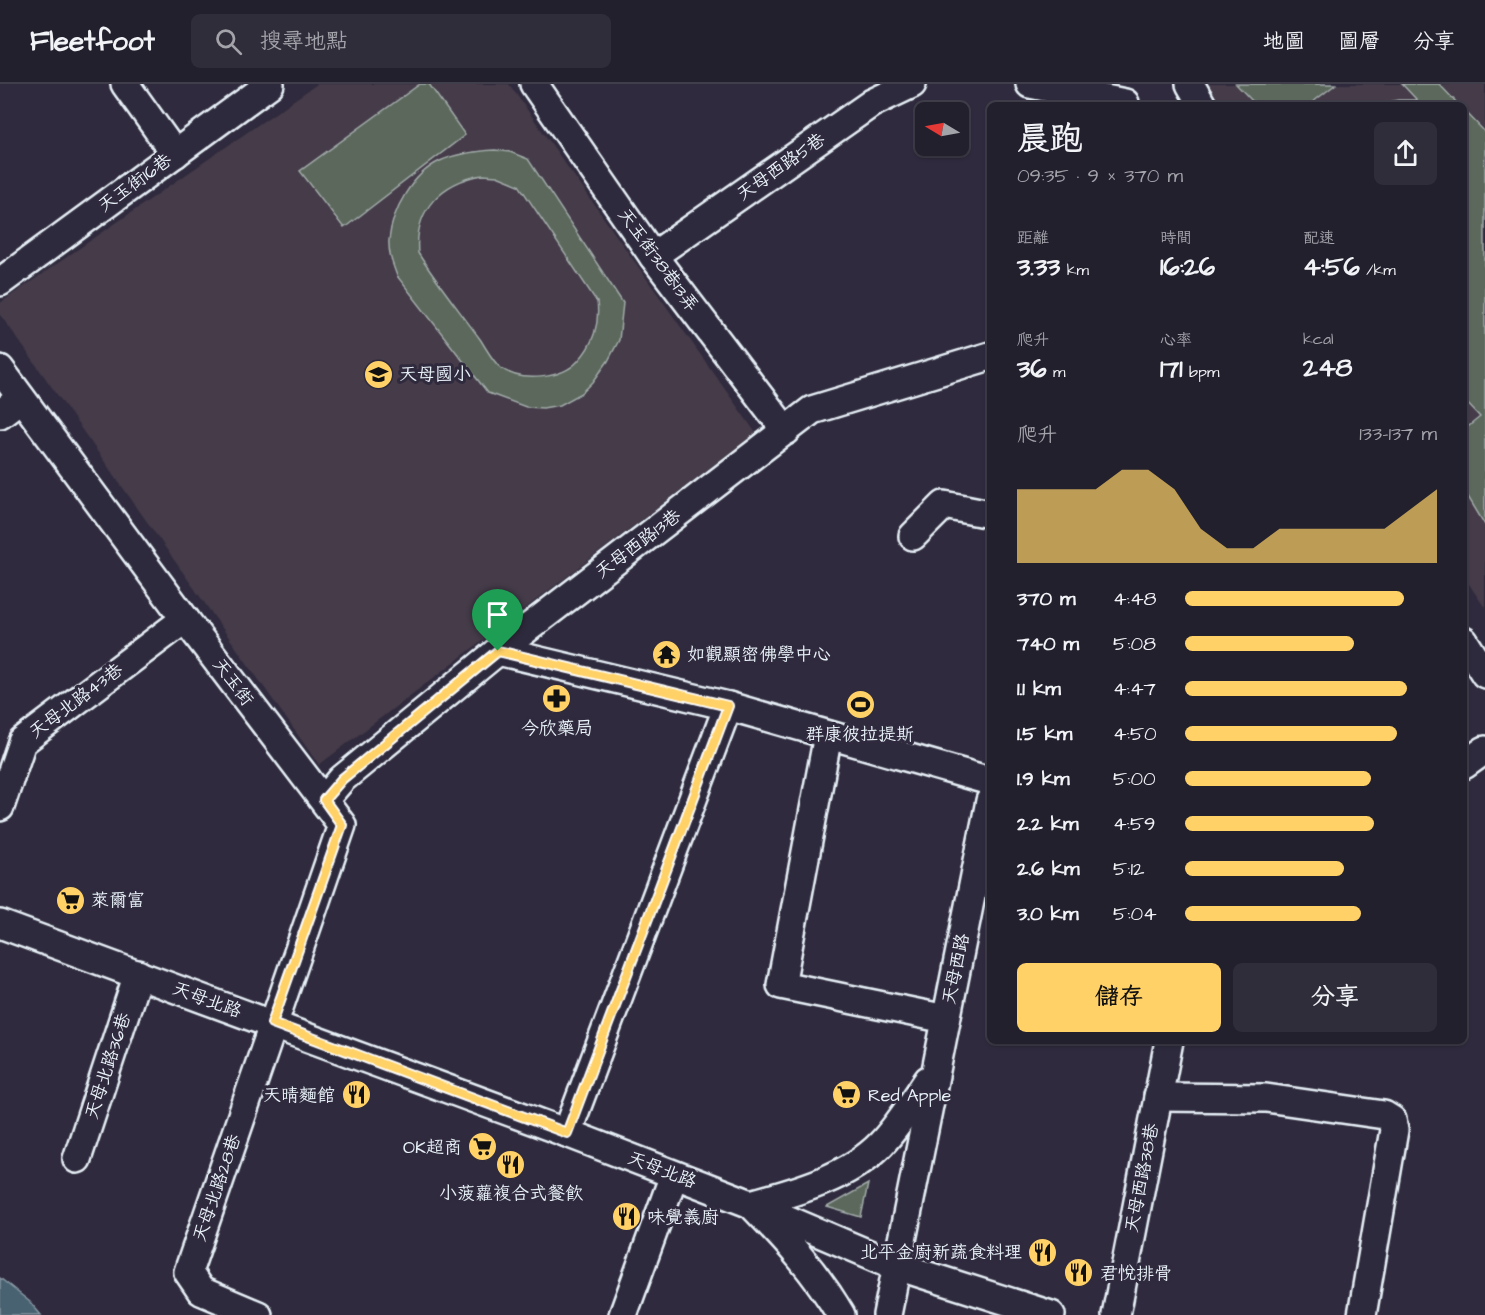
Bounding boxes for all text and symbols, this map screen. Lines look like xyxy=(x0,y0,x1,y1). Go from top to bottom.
search box xyxy=(191,14,611,68)
text: Fleetfoot xyxy=(30,22,155,61)
icon: search xyxy=(212,25,245,58)
text: 搜尋地點 xyxy=(260,26,348,57)
text: 地圖 xyxy=(1263,27,1305,56)
text: 圖層 xyxy=(1338,27,1380,56)
text: 分享 xyxy=(1413,27,1455,56)
north arrow xyxy=(915,102,969,156)
map controls xyxy=(915,102,969,156)
text: 晨跑 xyxy=(1017,116,1083,162)
button: share xyxy=(1374,122,1437,185)
street label: 天母西路5巷 xyxy=(732,127,830,207)
street label: 天玉街16巷 xyxy=(93,148,177,218)
text: 09:35 · 9 × 370 m xyxy=(1017,162,1183,190)
street label: 天玉街38巷13弄 xyxy=(612,203,704,317)
text: 距離 xyxy=(1017,227,1049,249)
text: 時間 xyxy=(1160,227,1192,249)
text: 配速 xyxy=(1303,227,1335,249)
text: 3.33 xyxy=(1017,249,1060,285)
text: 16:26 xyxy=(1160,249,1215,285)
text: 4:56 xyxy=(1303,249,1360,285)
text: km xyxy=(1060,259,1089,281)
text: /km xyxy=(1360,259,1396,281)
text: kcal xyxy=(1303,328,1334,350)
text: 爬升 xyxy=(1017,329,1049,351)
text: 心率 xyxy=(1160,329,1192,351)
text: 248 xyxy=(1303,350,1352,386)
text: 36 xyxy=(1017,351,1047,387)
text: 171 xyxy=(1160,351,1183,387)
school or university icon: 天母國小 xyxy=(362,358,394,390)
text: m xyxy=(1047,361,1065,383)
text: bpm xyxy=(1183,361,1219,383)
place label: 天母國小 xyxy=(399,362,471,387)
text: 133–137 m xyxy=(1359,420,1437,448)
text: 爬升 xyxy=(1017,421,1057,449)
street label: 天母西路13巷 xyxy=(590,503,686,585)
text: 370 m xyxy=(1017,585,1076,613)
text: 4:48 xyxy=(1113,585,1157,613)
pin xyxy=(472,589,523,651)
icon: arrive xyxy=(481,598,514,631)
text: 740 m xyxy=(1017,630,1079,658)
text: 5:08 xyxy=(1113,630,1156,658)
temple icon: 如觀顯密佛學中心 xyxy=(650,638,682,670)
place label: 如觀顯密佛學中心 xyxy=(687,642,831,667)
street label: 天玉街 xyxy=(207,653,259,711)
street label: 天母北路43巷 xyxy=(24,657,128,745)
text: 1.1 km xyxy=(1017,675,1061,703)
text: 4:47 xyxy=(1113,675,1156,703)
pharmacy icon: 今欣藥局 xyxy=(541,683,573,715)
sports icon: 群康彼拉提斯 xyxy=(844,689,876,721)
place label: 今欣藥局 xyxy=(521,716,593,741)
text: 1.5 km xyxy=(1017,720,1072,748)
text: 4:50 xyxy=(1113,720,1157,748)
place label: 群康彼拉提斯 xyxy=(806,722,914,747)
text: 1.9 km xyxy=(1017,765,1070,793)
text: 5:00 xyxy=(1113,765,1156,793)
text: 2.2 km xyxy=(1017,810,1079,838)
text: 4:59 xyxy=(1113,810,1156,838)
text: 2.6 km xyxy=(1017,855,1080,883)
text: 5:12 xyxy=(1113,855,1145,883)
supermarket icon: 萊爾富 xyxy=(54,884,86,916)
place label: 萊爾富 xyxy=(91,888,145,913)
text: 3.0 km xyxy=(1017,900,1078,928)
text: 5:04 xyxy=(1113,900,1157,928)
street label: 天母西路 xyxy=(936,931,976,1007)
button: 儲存 xyxy=(1017,963,1221,1032)
button: 分享 xyxy=(1233,963,1437,1032)
street label: 天母北路 xyxy=(169,976,245,1024)
street label: 天母北路36巷 xyxy=(79,1010,137,1122)
restaurant icon: 天晴麵館 xyxy=(340,1079,372,1111)
supermarket icon: Red Apple xyxy=(831,1079,863,1111)
place label: 天晴麵館 xyxy=(263,1083,335,1108)
place label: Red Apple xyxy=(868,1083,951,1108)
street label: 天母西路38巷 xyxy=(1119,1121,1165,1235)
street label: 天母北路28巷 xyxy=(187,1131,247,1245)
supermarket icon: OK超商 xyxy=(467,1131,499,1163)
place label: OK超商 xyxy=(403,1135,462,1160)
street label: 天母北路 xyxy=(624,1145,700,1195)
restaurant icon: 小菠蘿複合式餐飲 xyxy=(495,1148,527,1180)
place label: 小菠蘿複合式餐飲 xyxy=(439,1181,583,1206)
restaurant icon: 味覺義廚 xyxy=(610,1201,642,1233)
place label: 味覺義廚 xyxy=(647,1205,719,1230)
restaurant icon: 北平金廚新蔬食料理 xyxy=(1027,1236,1059,1268)
place label: 北平金廚新蔬食料理 xyxy=(860,1240,1022,1265)
restaurant icon: 君悅排骨 xyxy=(1063,1257,1095,1289)
place label: 君悅排骨 xyxy=(1100,1261,1172,1286)

